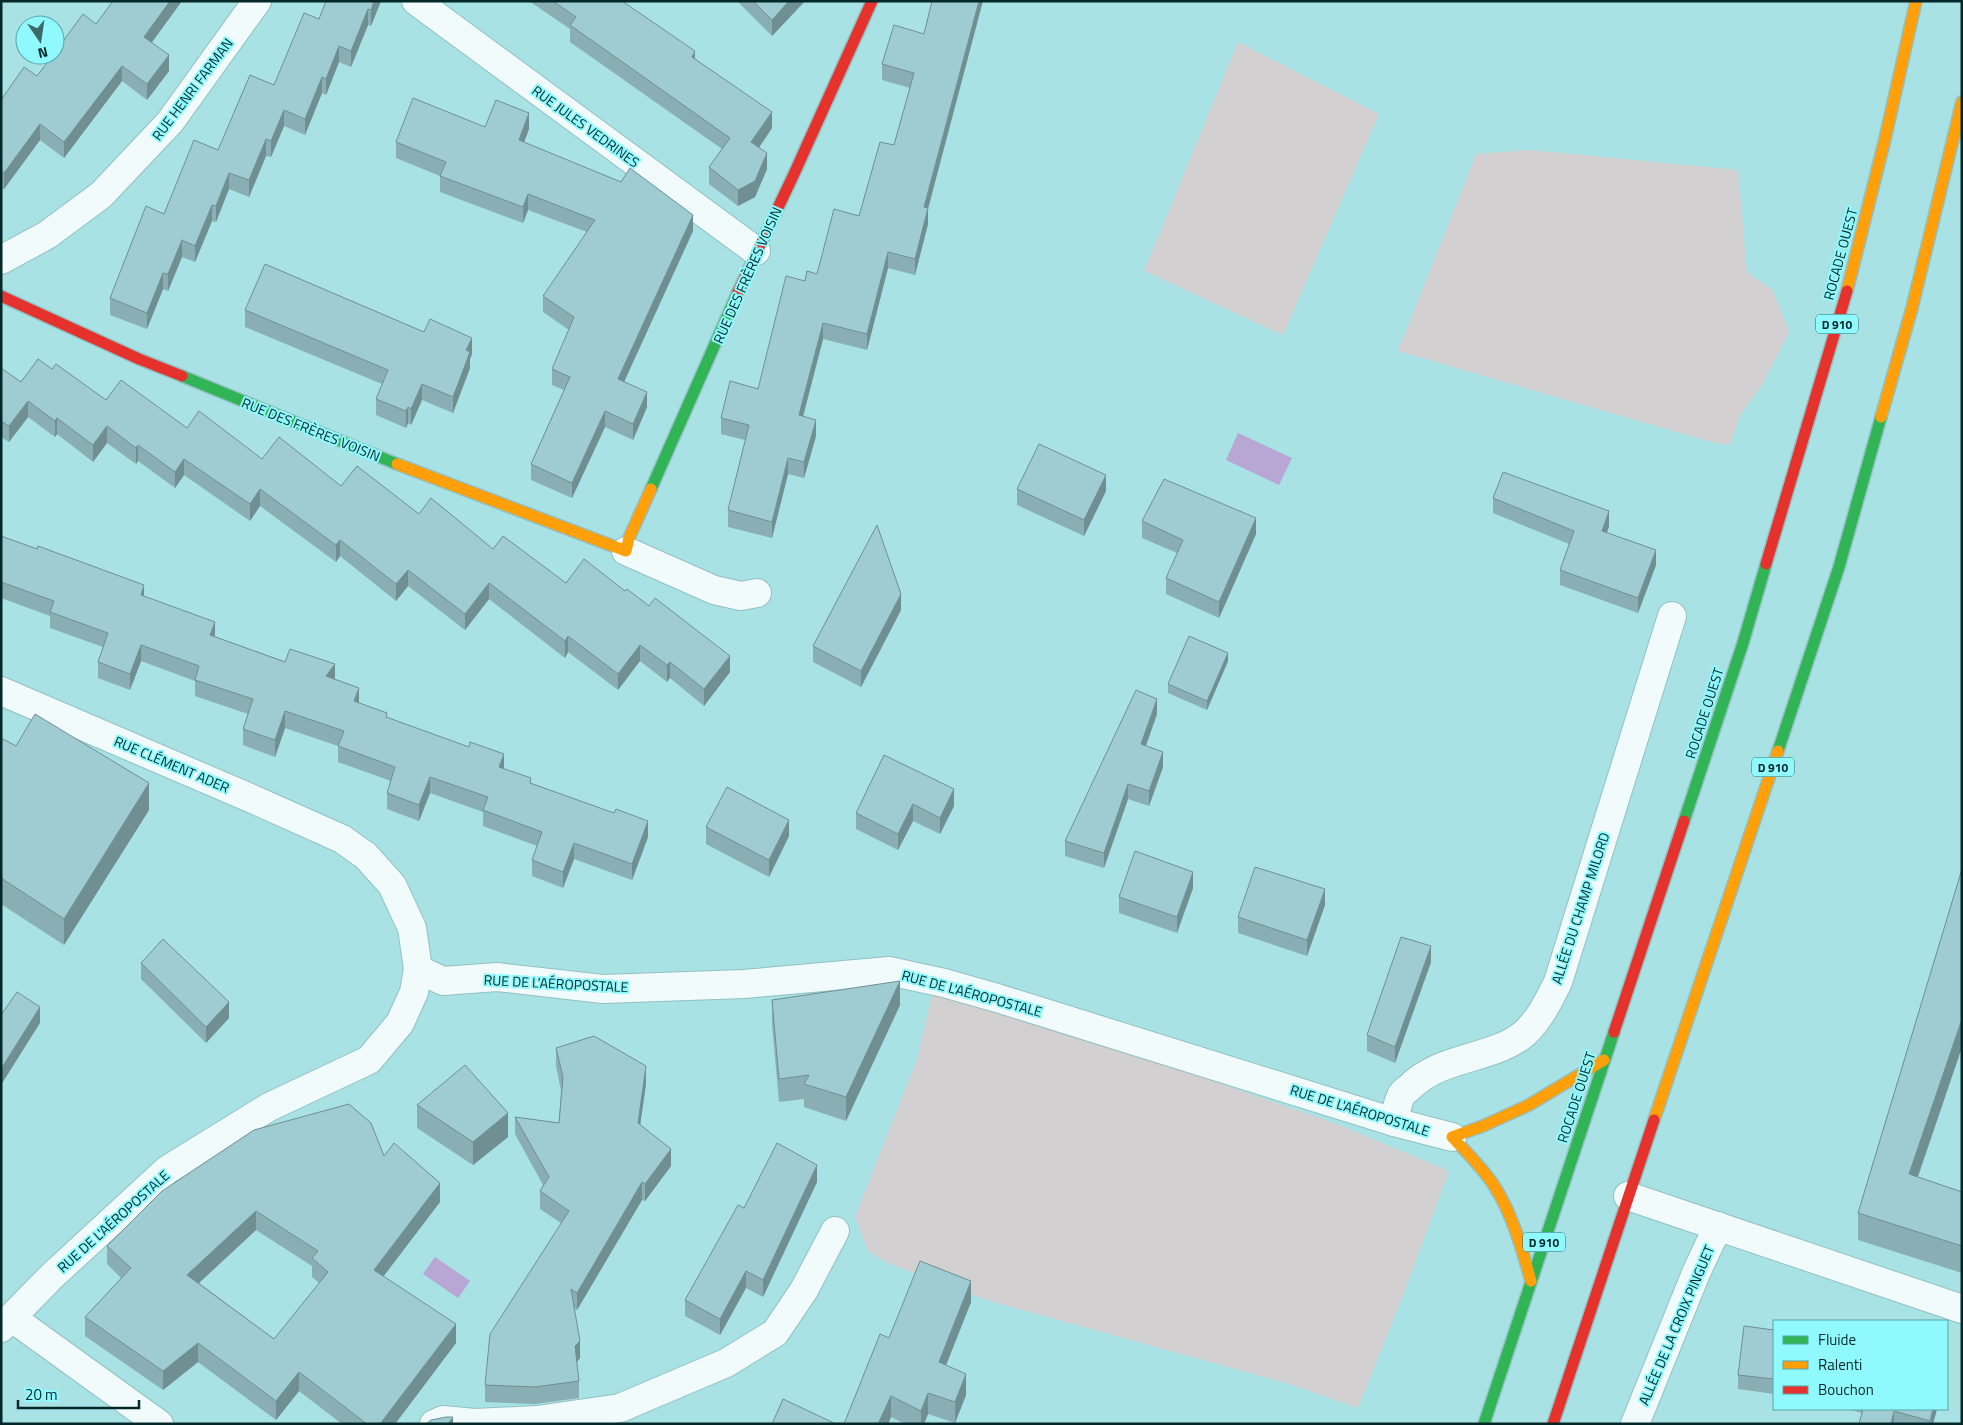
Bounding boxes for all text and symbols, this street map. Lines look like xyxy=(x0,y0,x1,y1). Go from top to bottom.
north arrow xyxy=(15,15,65,65)
street label: RUE HENRI FARMAN xyxy=(146,33,238,145)
text: N xyxy=(36,42,50,64)
street label: RUE JULES VEDRINES xyxy=(528,80,644,172)
street label: RUE DES FRÈRES VOISIN xyxy=(707,203,787,347)
street label: ROCADE OUEST xyxy=(1818,205,1863,302)
road number: D 910 xyxy=(1816,314,1858,334)
street label: RUE DES FRÈRES VOISIN xyxy=(239,392,383,466)
street label: ROCADE OUEST xyxy=(1679,664,1729,761)
street label: RUE CLÉMENT ADER xyxy=(111,730,233,798)
road number: D 910 xyxy=(1752,758,1794,776)
street label: ALLÉE DU CHAMP MILORD xyxy=(1546,829,1614,987)
street label: RUE DE L'AÉROPOSTALE xyxy=(899,964,1045,1022)
street label: RUE DE L'AÉROPOSTALE xyxy=(483,969,629,997)
street label: ROCADE OUEST xyxy=(1551,1048,1601,1145)
street label: RUE DE L'AÉROPOSTALE xyxy=(1288,1079,1432,1141)
street label: RUE DE L'AÉROPOSTALE xyxy=(52,1165,174,1277)
road number: D 910 xyxy=(1523,1232,1565,1252)
street label: ALLÉE DE LA CROIX PINGUET xyxy=(1633,1241,1720,1408)
legend xyxy=(1773,1320,1948,1410)
text: Fluide xyxy=(1818,1328,1856,1351)
text: Ralenti xyxy=(1818,1353,1862,1376)
scale bar xyxy=(18,1378,139,1410)
text: Bouchon xyxy=(1818,1378,1874,1401)
text: 20 m xyxy=(25,1383,58,1406)

